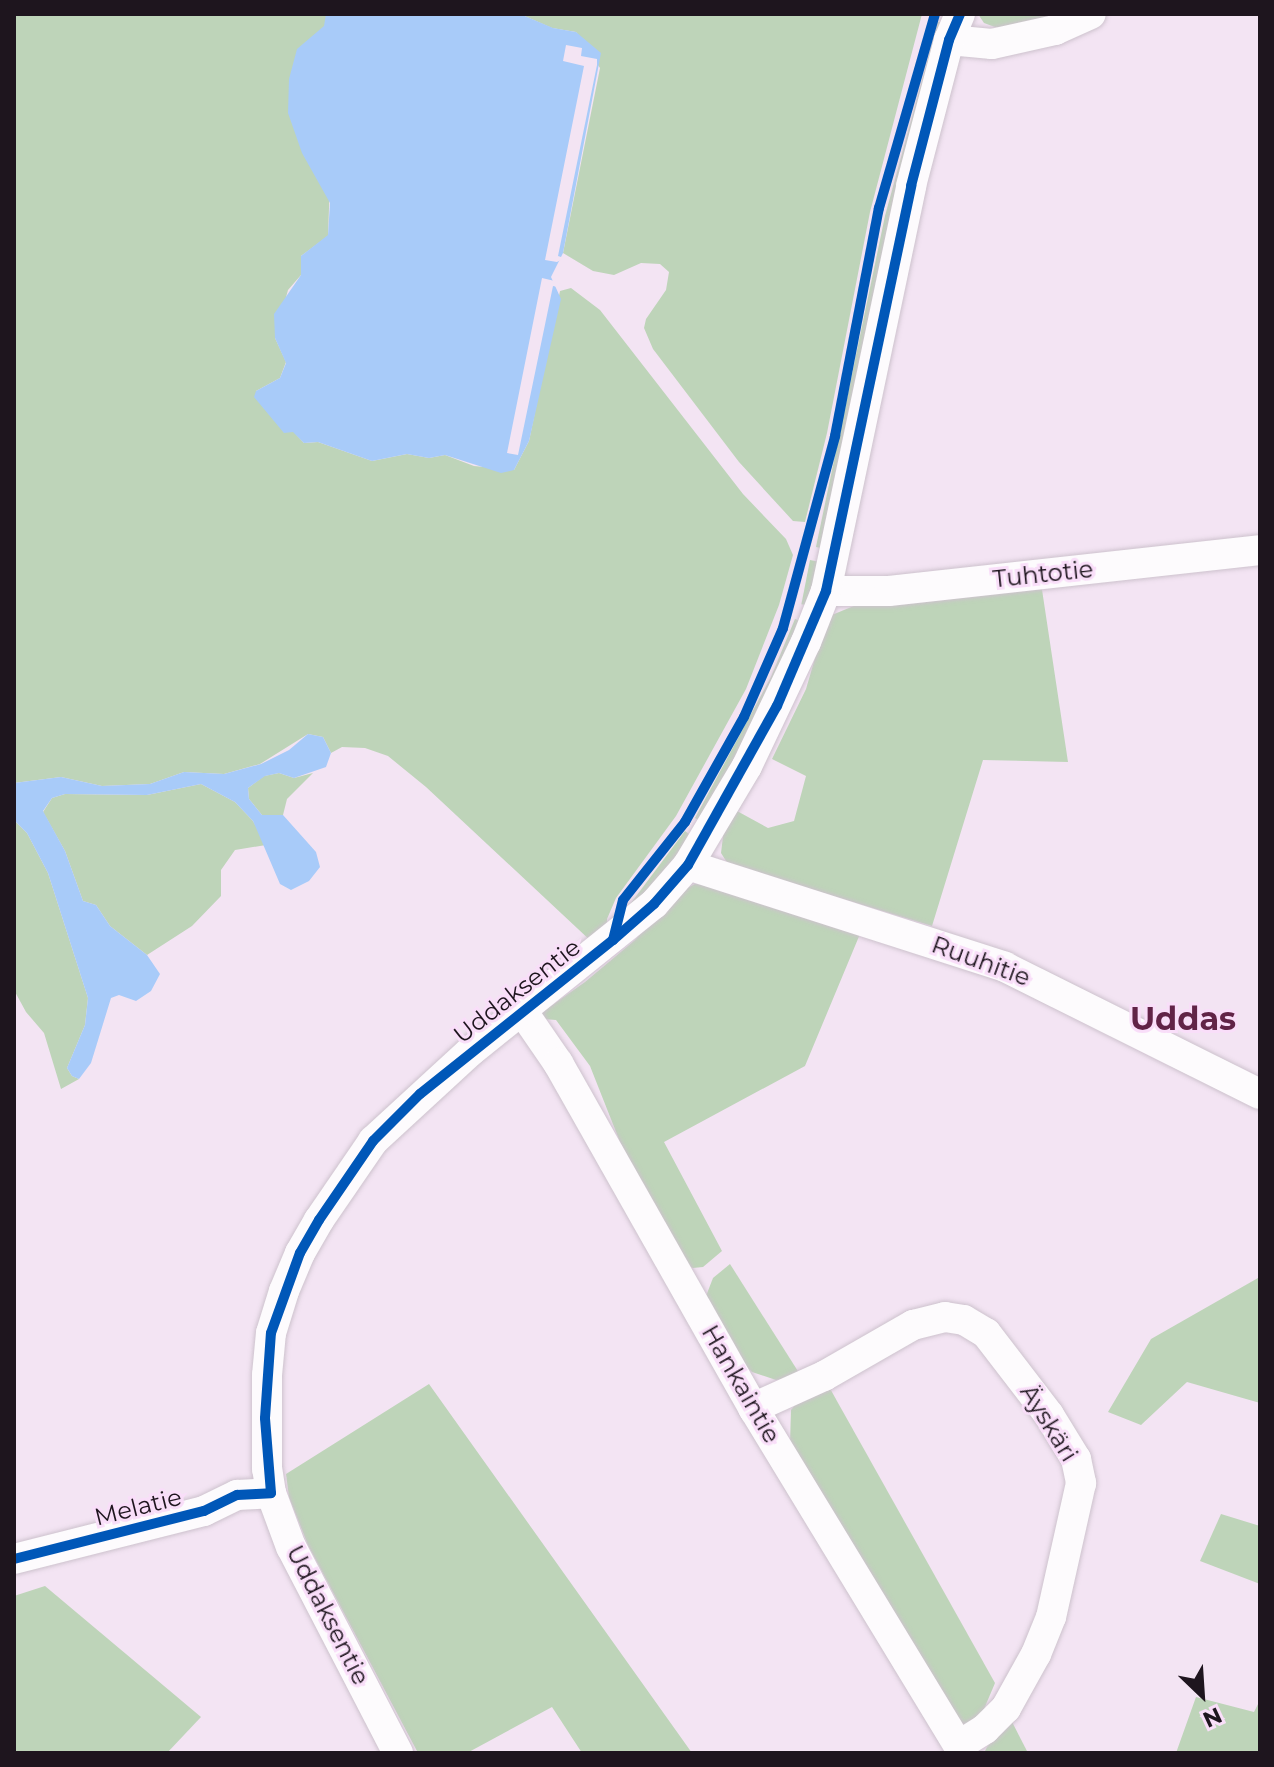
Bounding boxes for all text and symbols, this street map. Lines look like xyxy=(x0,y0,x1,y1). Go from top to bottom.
street label: Tuhtotie xyxy=(991,554,1095,594)
street label: Ruuhitie xyxy=(928,930,1034,992)
street label: Uddaksentie xyxy=(448,933,586,1049)
district label: Uddas xyxy=(1130,1000,1236,1038)
street label: Hankaintie xyxy=(696,1320,786,1448)
street label: Äyskäri xyxy=(1014,1379,1084,1467)
street label: Melatie xyxy=(91,1482,185,1532)
street label: Uddaksentie xyxy=(280,1540,376,1690)
north arrow xyxy=(1162,1655,1242,1735)
text: N xyxy=(1199,1701,1226,1733)

